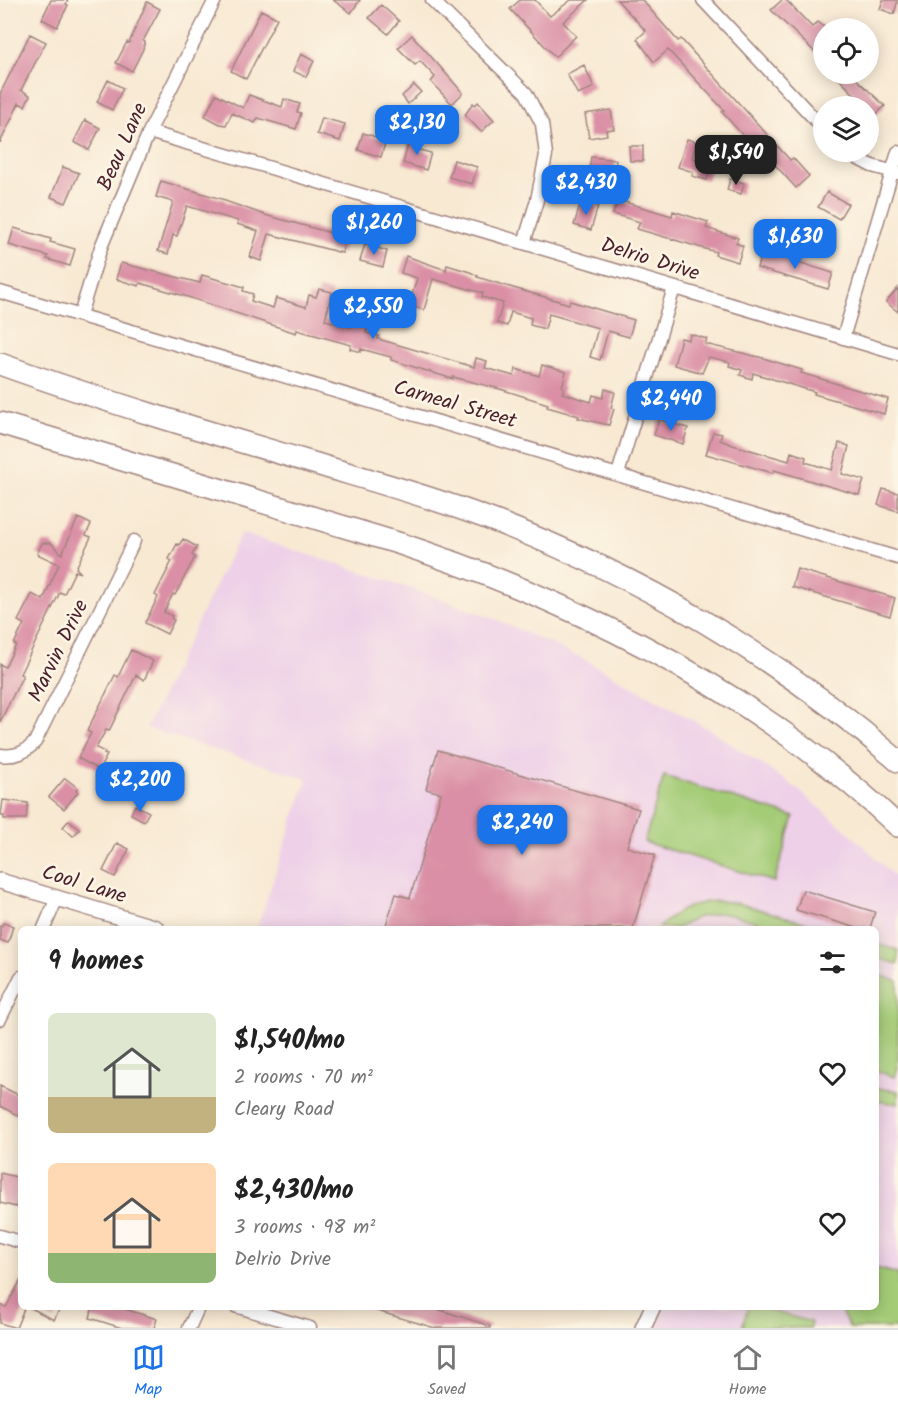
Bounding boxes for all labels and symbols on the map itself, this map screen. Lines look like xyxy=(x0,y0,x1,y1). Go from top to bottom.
street label: Beau Lane xyxy=(89,97,157,196)
pin: $2,130 xyxy=(368,105,466,156)
pin: $1,540 xyxy=(687,135,785,186)
pin: $2,430 xyxy=(537,165,635,216)
pin: $1,260 xyxy=(325,205,423,256)
pin: $1,630 xyxy=(746,219,844,270)
street label: Delrio Drive xyxy=(596,229,704,291)
pin: $2,550 xyxy=(324,289,422,340)
street label: Carneal Street xyxy=(390,372,521,439)
pin: $2,440 xyxy=(622,381,720,432)
street label: Marvin Drive xyxy=(20,594,98,708)
pin: $2,200 xyxy=(91,762,189,813)
pin: $2,240 xyxy=(473,805,571,856)
street label: Cool Lane xyxy=(38,856,131,914)

